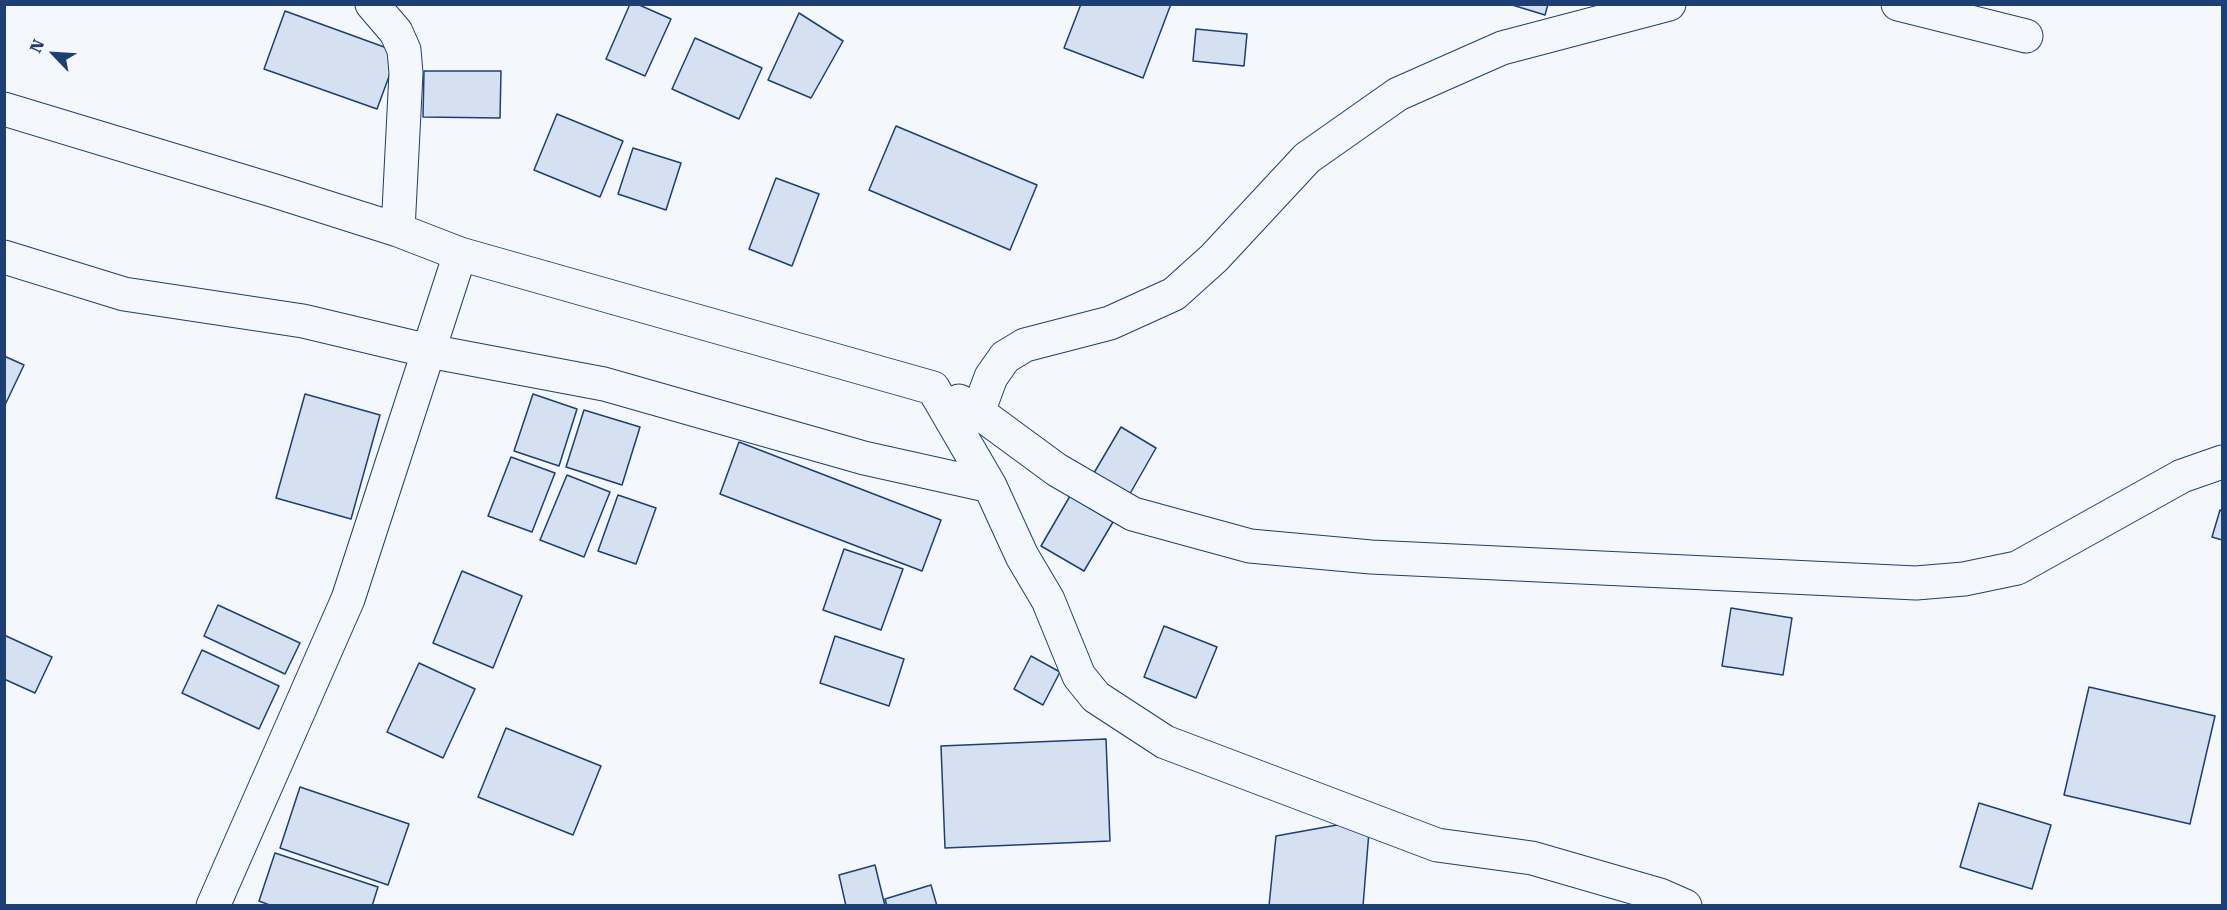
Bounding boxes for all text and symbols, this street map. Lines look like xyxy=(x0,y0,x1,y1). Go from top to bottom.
north arrow xyxy=(24,24,84,84)
text: N xyxy=(26,37,48,56)

